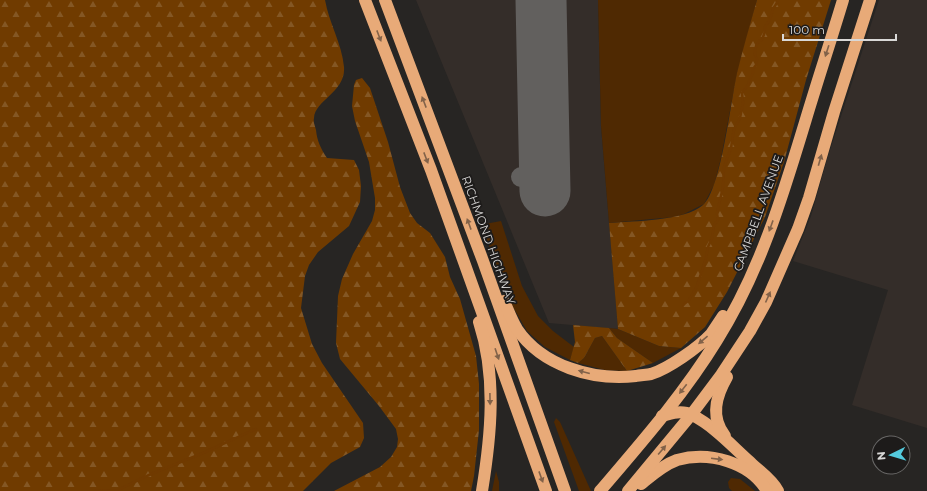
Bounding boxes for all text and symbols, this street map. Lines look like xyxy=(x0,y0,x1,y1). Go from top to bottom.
scale bar xyxy=(783,16,896,42)
text: 100 m xyxy=(789,22,825,37)
one-way arrow xyxy=(376,31,382,43)
one-way arrow xyxy=(824,45,830,57)
one-way arrow xyxy=(420,96,426,108)
one-way arrow xyxy=(423,152,429,164)
street label: CAMPBELL AVENUE xyxy=(730,153,786,273)
one-way arrow xyxy=(817,154,823,166)
street label: RICHMOND HIGHWAY xyxy=(459,174,519,307)
one-way arrow xyxy=(466,218,472,230)
one-way arrow xyxy=(767,221,773,233)
one-way arrow xyxy=(765,291,771,302)
one-way arrow xyxy=(698,336,708,345)
one-way arrow xyxy=(494,349,500,361)
one-way arrow xyxy=(578,369,590,375)
one-way arrow xyxy=(679,384,687,395)
one-way arrow xyxy=(487,393,493,406)
north arrow xyxy=(871,435,911,475)
one-way arrow xyxy=(658,445,666,456)
text: N xyxy=(874,451,888,461)
one-way arrow xyxy=(711,456,723,462)
one-way arrow xyxy=(538,471,544,483)

